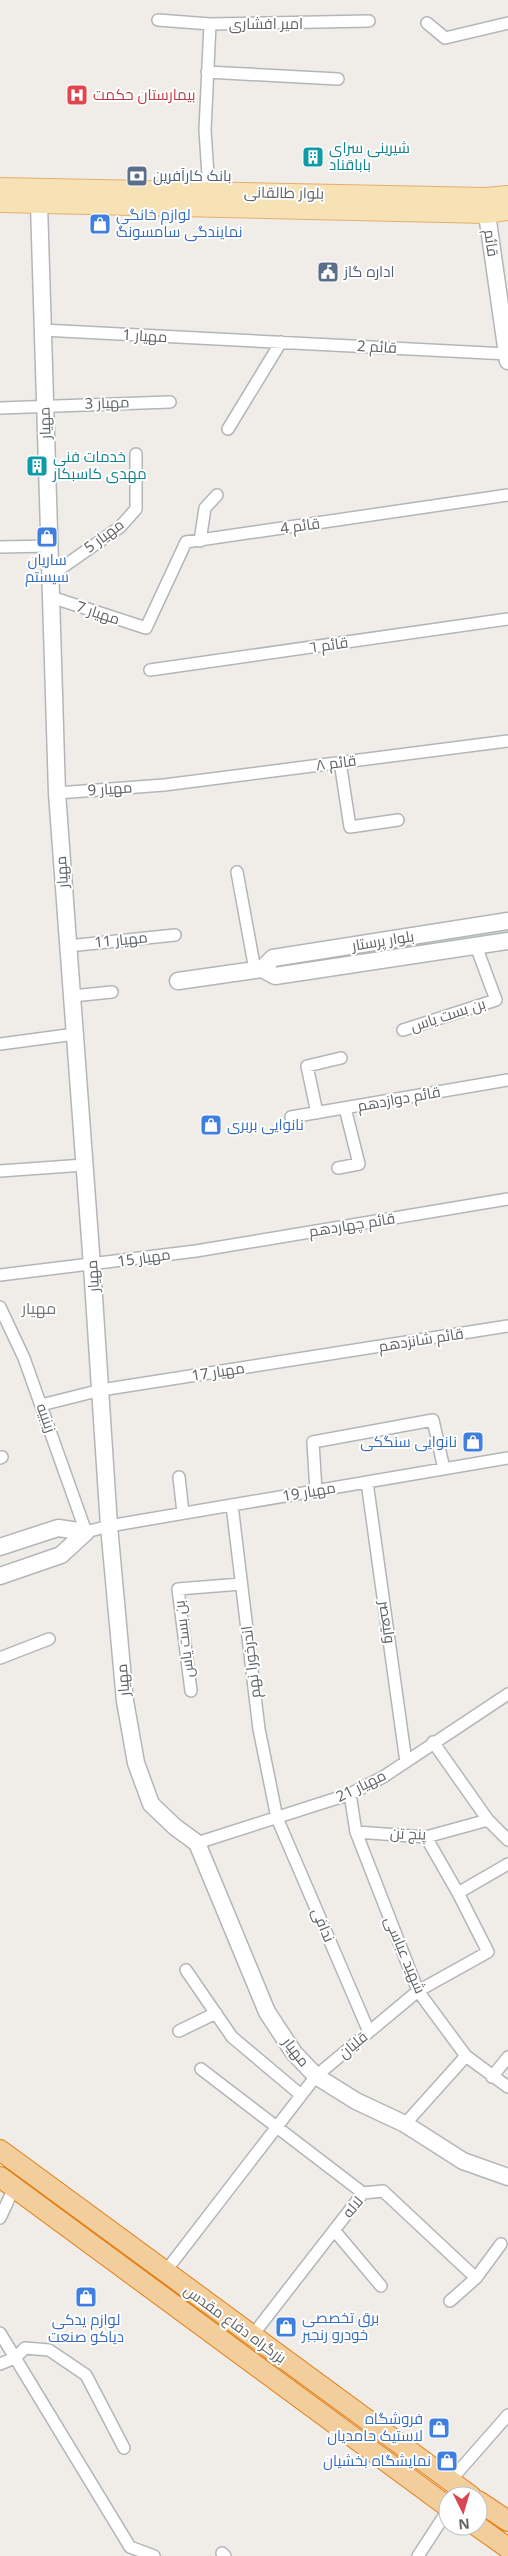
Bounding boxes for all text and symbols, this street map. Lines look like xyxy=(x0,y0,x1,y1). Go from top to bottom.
street label: امیر افشاری xyxy=(229,13,303,34)
hospital icon: بیمارستان حکمت xyxy=(65,83,89,107)
place label: بیمارستان حکمت xyxy=(93,84,196,105)
place label: شیرینی سرای باباقناد xyxy=(329,137,410,174)
building icon: شیرینی سرای باباقناد xyxy=(301,145,325,169)
bank icon: بانک کارآفرین xyxy=(125,164,149,188)
place label: بانک کارآفرین xyxy=(153,165,231,186)
street label: بلوار طالقانی xyxy=(244,181,324,204)
place label: لوازم خانگی نمایندگی سامسونگ xyxy=(116,204,243,242)
shop icon: لوازم خانگی نمایندگی سامسونگ xyxy=(88,212,112,236)
street label: قائم xyxy=(479,228,504,258)
public building icon: اداره گاز xyxy=(316,260,340,284)
place label: اداره گاز xyxy=(343,261,394,281)
street label: مهیار 1 xyxy=(122,324,168,347)
street label: قائم 2 xyxy=(357,335,398,358)
street label: مهیار 3 xyxy=(84,391,130,414)
street label: مهیار xyxy=(33,407,56,441)
place label: خدمات فنی مهدی کاسبکار xyxy=(52,446,147,484)
building icon: خدمات فنی مهدی کاسبکار xyxy=(25,454,49,478)
street label: قائم 4 xyxy=(279,512,321,539)
street label: مهیار 5 xyxy=(79,514,128,557)
shop icon: ساریان سیستم xyxy=(35,525,59,549)
place label: ساریان سیستم xyxy=(25,549,69,587)
street label: مهیار 7 xyxy=(74,596,123,629)
street label: قائم ٦ xyxy=(308,631,349,658)
street label: قائم ٨ xyxy=(314,750,357,775)
street label: مهیار 9 xyxy=(87,776,133,801)
street label: مهیار xyxy=(50,855,73,890)
street label: بلوار پرستار xyxy=(349,925,416,956)
street label: مهیار 11 xyxy=(93,926,149,953)
street label: بن بست یاس xyxy=(407,992,488,1037)
street label: قائم دوازدهم xyxy=(356,1081,442,1116)
shop icon: نانوایی بربری xyxy=(199,1113,223,1137)
place label: نانوایی بربری xyxy=(227,1114,304,1135)
street label: قائم چهاردهم xyxy=(307,1207,397,1242)
street label: مهیار 15 xyxy=(116,1243,172,1272)
street label: مهیار xyxy=(81,1259,104,1294)
district label: مهیار xyxy=(21,1297,56,1319)
street label: قائم شانزدهم xyxy=(377,1322,465,1357)
street label: مهیار 17 xyxy=(190,1357,246,1386)
street label: زینبیه xyxy=(32,1400,61,1435)
shop icon: نانوایی سنگکی xyxy=(461,1430,485,1454)
place label: نانوایی سنگکی xyxy=(360,1431,457,1452)
street label: مهیار 19 xyxy=(281,1477,337,1506)
street label: ولیعصر xyxy=(375,1598,401,1645)
street label: بن بست یاس xyxy=(168,1599,199,1679)
street label: اندرخورا نهم xyxy=(236,1625,265,1699)
street label: مهیار xyxy=(111,1663,134,1698)
street label: مهیار 21 xyxy=(332,1764,389,1807)
street label: پنج تن xyxy=(390,1822,426,1846)
street label: ندافی xyxy=(307,1904,340,1945)
street label: شهید عباسی xyxy=(380,1913,431,1997)
street label: قلیان xyxy=(333,2026,372,2063)
street label: مهیار xyxy=(278,2032,315,2071)
street label: لاله xyxy=(337,2191,367,2221)
street label: بزرگراه دفاع مقدس xyxy=(179,2279,291,2369)
shop icon: لوازم یدکی دیاکو صنعت xyxy=(74,2285,98,2309)
place label: برق تخصصی خودرو رنجبر xyxy=(301,2307,379,2344)
place label: لوازم یدکی دیاکو صنعت xyxy=(48,2309,124,2346)
shop icon: برق تخصصی خودرو رنجبر xyxy=(274,2315,298,2339)
place label: فروشگاه لاستیک حامدیان xyxy=(327,2408,423,2446)
shop icon: فروشگاه لاستیک حامدیان xyxy=(427,2416,451,2440)
shop icon: نمایشگاه بخشیان xyxy=(435,2449,459,2473)
place label: نمایشگاه بخشیان xyxy=(323,2450,431,2471)
north arrow xyxy=(438,2486,488,2536)
text: N xyxy=(458,2514,471,2534)

